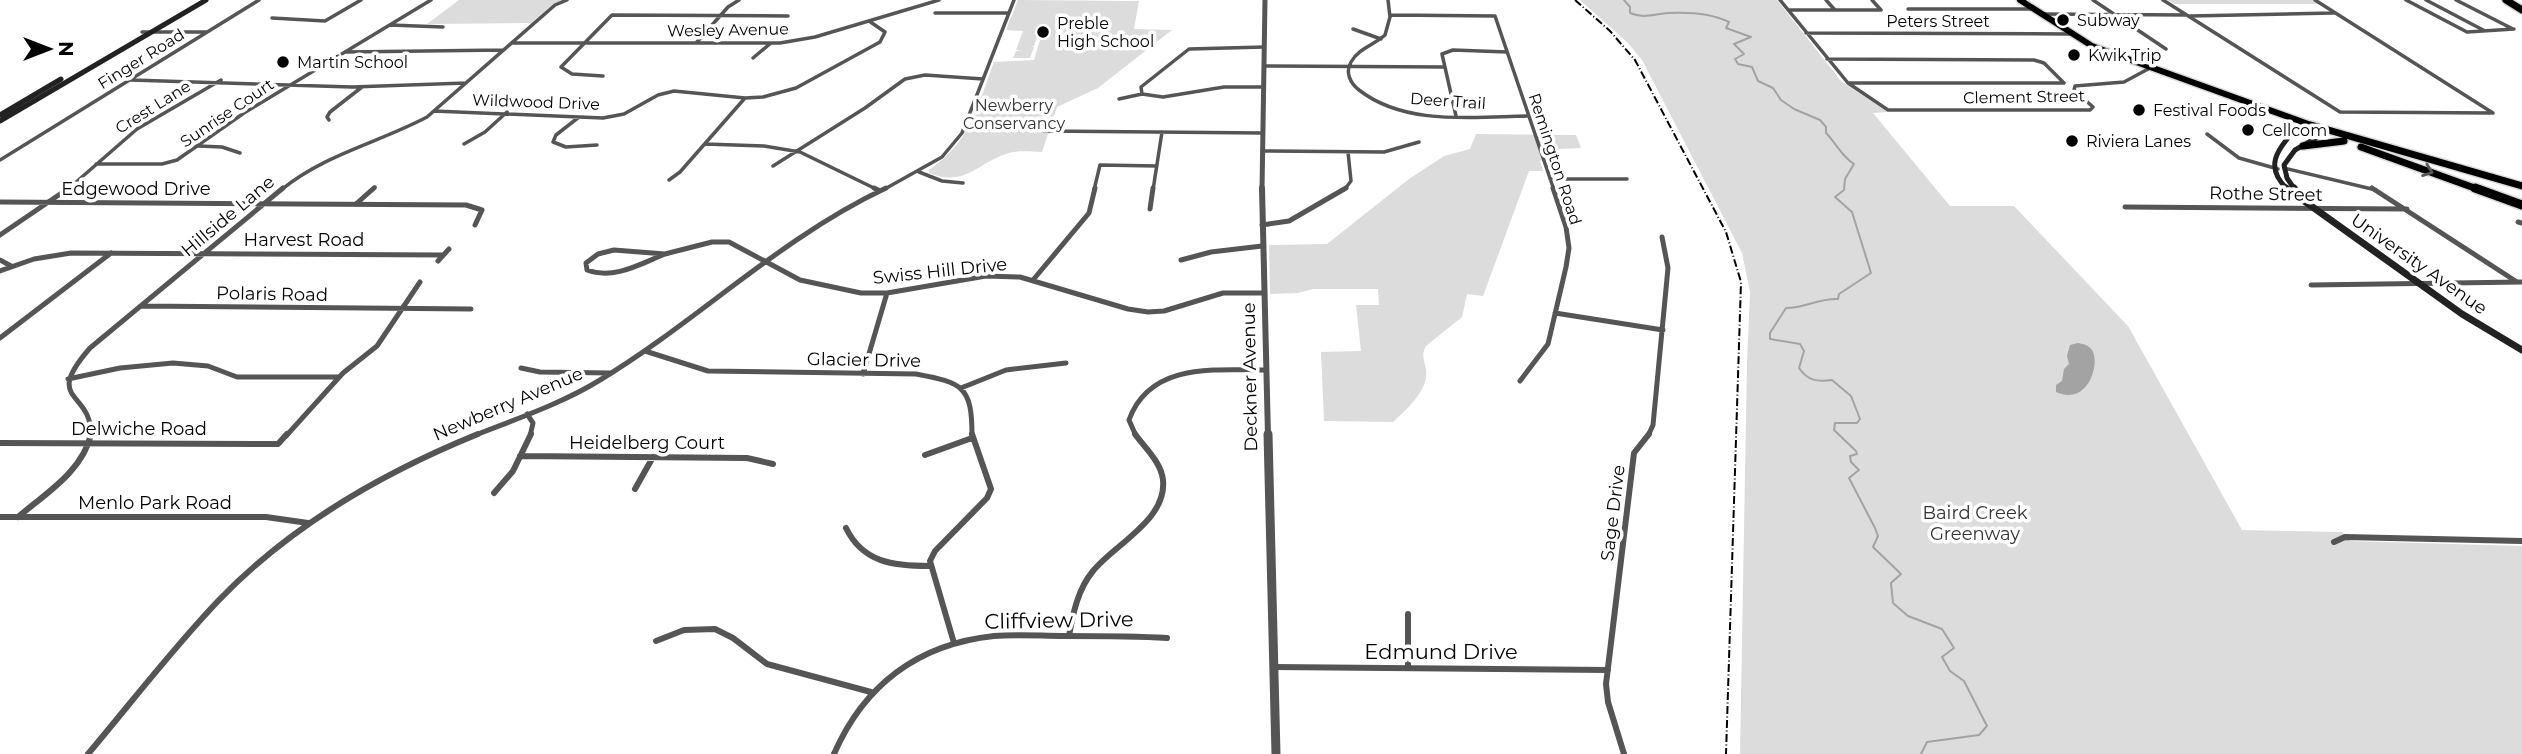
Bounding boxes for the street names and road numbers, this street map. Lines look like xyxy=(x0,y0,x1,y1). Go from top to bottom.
street label: Peters Street xyxy=(1886,12,1990,31)
street label: Wesley Avenue xyxy=(667,19,789,41)
street label: Finger Road xyxy=(94,25,188,93)
street label: Sunrise Court xyxy=(177,74,278,151)
street label: Crest Lane xyxy=(112,76,194,138)
street label: Clement Street xyxy=(1963,86,2086,108)
street label: Deer Trail xyxy=(1409,89,1487,113)
street label: Wildwood Drive xyxy=(472,90,600,114)
street label: Remington Road xyxy=(1525,91,1585,227)
street label: Hillside Lane xyxy=(177,171,279,261)
street label: Edgewood Drive xyxy=(61,178,211,200)
street label: Rothe Street xyxy=(2209,182,2323,206)
street label: University Avenue xyxy=(2347,209,2491,319)
street label: Harvest Road xyxy=(244,229,364,251)
street label: Swiss Hill Drive xyxy=(872,253,1008,289)
street label: Polaris Road xyxy=(216,282,328,306)
street label: Deckner Avenue xyxy=(1238,302,1262,452)
street label: Glacier Drive xyxy=(807,348,921,372)
street label: Newberry Avenue xyxy=(430,362,586,446)
street label: Delwiche Road xyxy=(71,418,207,440)
street label: Heidelberg Court xyxy=(569,432,725,454)
street label: Sage Drive xyxy=(1596,464,1630,562)
street label: Menlo Park Road xyxy=(78,492,232,514)
street label: Cliffview Drive xyxy=(984,606,1134,634)
street label: Edmund Drive xyxy=(1364,639,1518,664)

